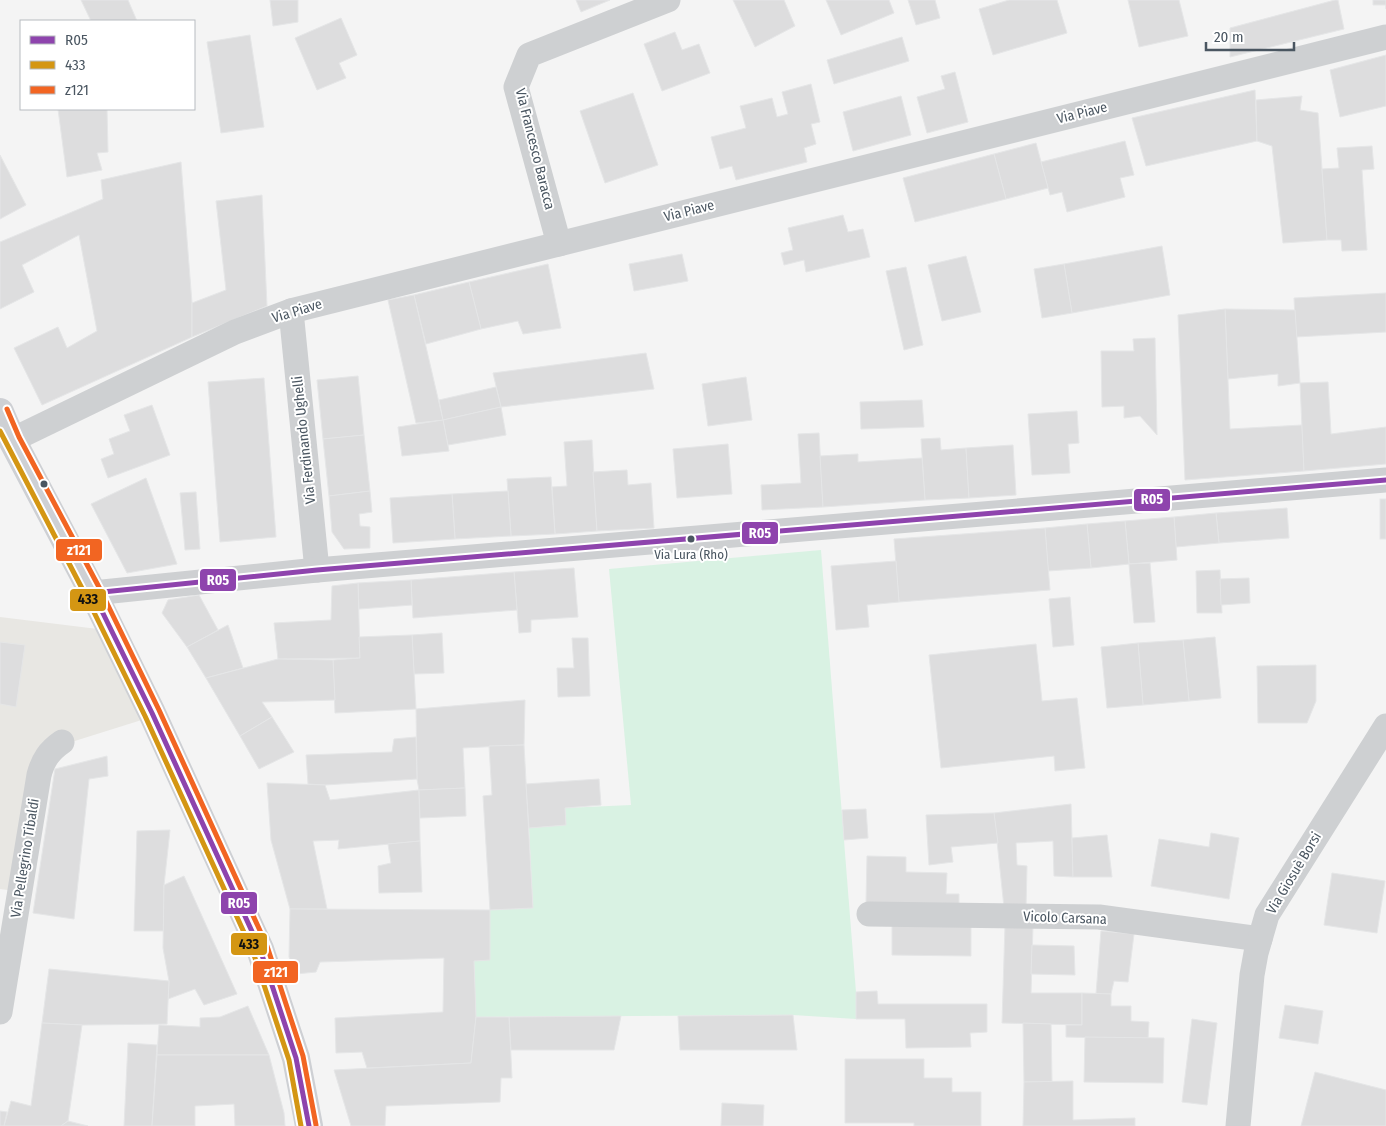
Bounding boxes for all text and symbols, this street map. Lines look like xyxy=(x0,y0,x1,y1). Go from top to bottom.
legend xyxy=(20,20,195,110)
scale bar xyxy=(1206,20,1294,52)
text: 20 m xyxy=(1214,28,1244,46)
text: R05 xyxy=(65,31,88,49)
text: 433 xyxy=(65,56,86,74)
text: z121 xyxy=(65,81,89,99)
street label: Via Francesco Baracca xyxy=(512,87,558,212)
street label: Via Piave xyxy=(1055,99,1109,127)
street label: Via Piave xyxy=(662,197,716,225)
street label: Via Piave xyxy=(270,295,324,327)
street label: Via Ferdinando Ughelli xyxy=(289,375,319,505)
unlabelled marker xyxy=(39,479,49,489)
line badge: R05 xyxy=(1133,488,1171,512)
text: R05 xyxy=(1141,491,1163,508)
line badge: R05 xyxy=(741,521,779,545)
text: R05 xyxy=(749,525,771,542)
marker: Via Lura (Rho) xyxy=(686,534,696,544)
line badge: z121 xyxy=(55,538,103,562)
text: z121 xyxy=(67,542,91,559)
place label: Via Lura (Rho) xyxy=(654,547,728,562)
line badge: R05 xyxy=(199,568,237,592)
text: R05 xyxy=(207,572,229,589)
line badge: 433 xyxy=(69,588,107,612)
text: 433 xyxy=(78,591,99,608)
street label: Via Pellegrino Tibaldi xyxy=(7,797,43,919)
street label: Via Giosuè Borsi xyxy=(1263,829,1325,917)
line badge: R05 xyxy=(220,891,258,915)
text: R05 xyxy=(228,895,250,912)
street label: Vicolo Carsana xyxy=(1023,908,1107,928)
line badge: 433 xyxy=(230,932,268,956)
text: 433 xyxy=(239,936,260,953)
line badge: z121 xyxy=(252,960,299,984)
text: z121 xyxy=(264,964,288,981)

